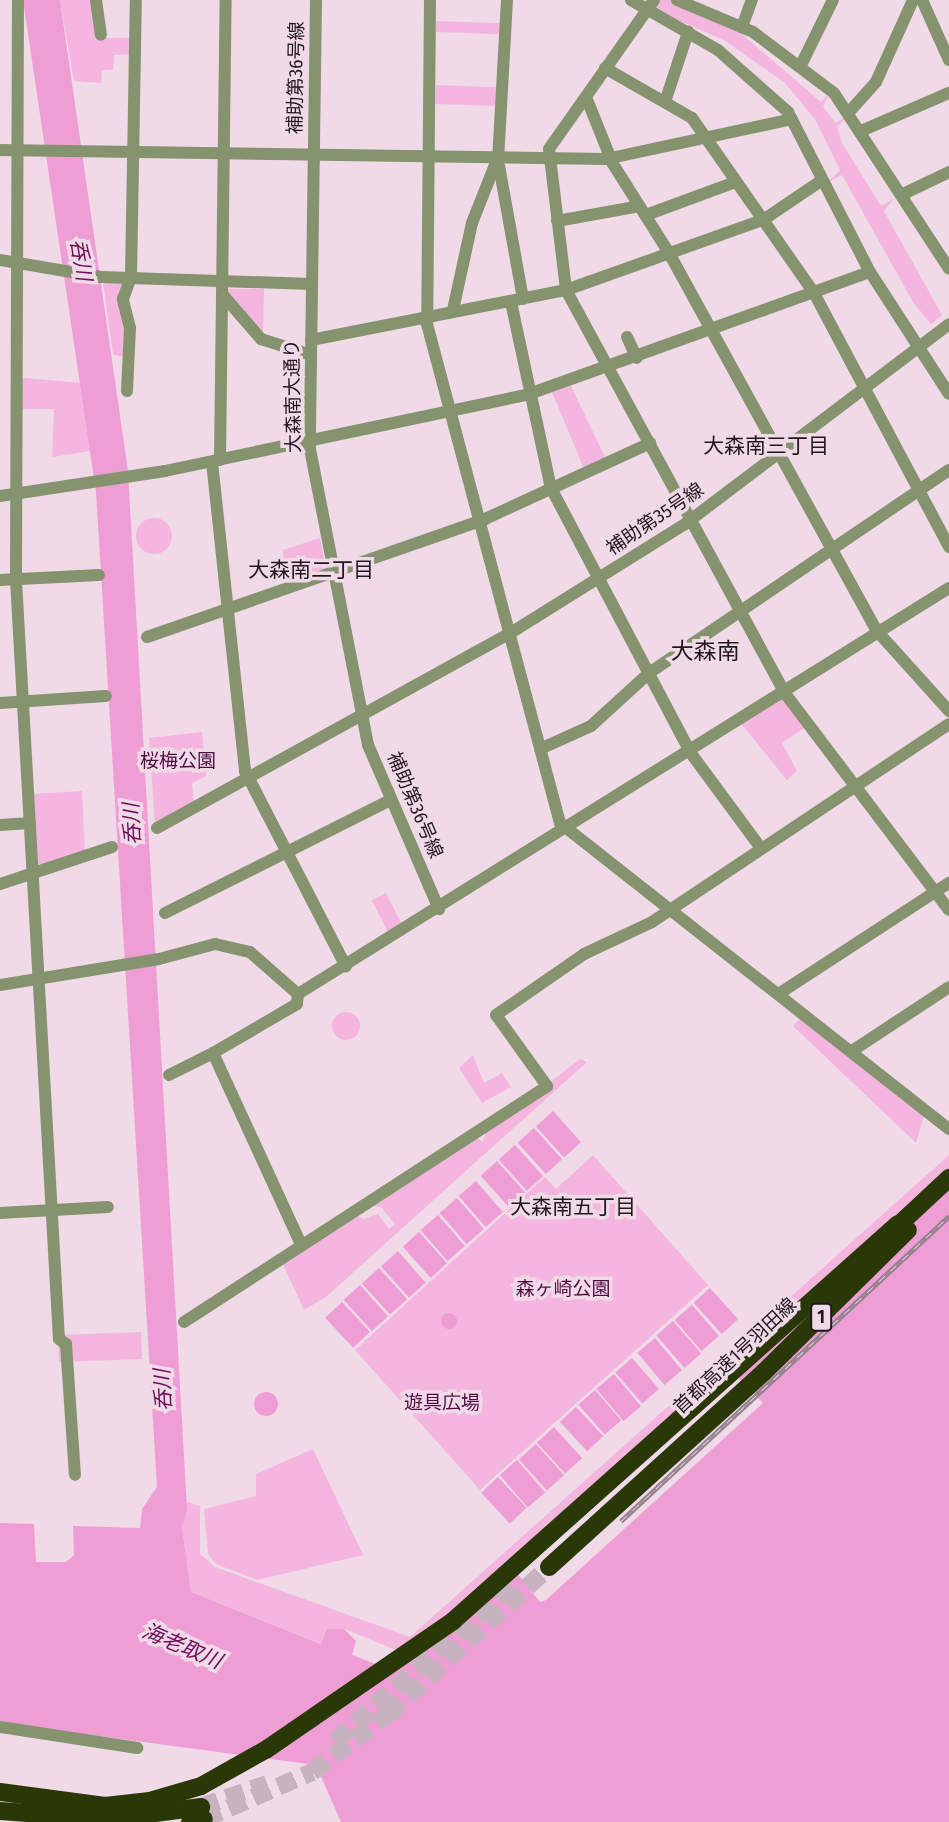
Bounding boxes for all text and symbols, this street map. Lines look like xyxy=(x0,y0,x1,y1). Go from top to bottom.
street label: 補助第36号線 xyxy=(284,21,308,135)
water label: 呑川 xyxy=(65,237,97,283)
street label: 大森南大通り xyxy=(281,339,305,453)
district label: 大森南三丁目 xyxy=(703,433,829,459)
street label: 補助第35号線 xyxy=(602,478,708,560)
district label: 大森南二丁目 xyxy=(248,557,374,583)
district label: 大森南 xyxy=(671,637,739,665)
street label: 補助第36号線 xyxy=(382,749,448,861)
park label: 桜梅公園 xyxy=(140,750,216,772)
water label: 呑川 xyxy=(118,802,146,846)
district label: 大森南五丁目 xyxy=(510,1194,636,1220)
park label: 森ヶ崎公園 xyxy=(516,1278,610,1300)
street label: 首都高速1号羽田線 xyxy=(669,1293,801,1419)
road number: 1 xyxy=(809,1302,833,1332)
water label: 呑川 xyxy=(149,1368,177,1412)
park label: 遊具広場 xyxy=(404,1392,480,1414)
water label: 海老取川 xyxy=(138,1618,226,1674)

